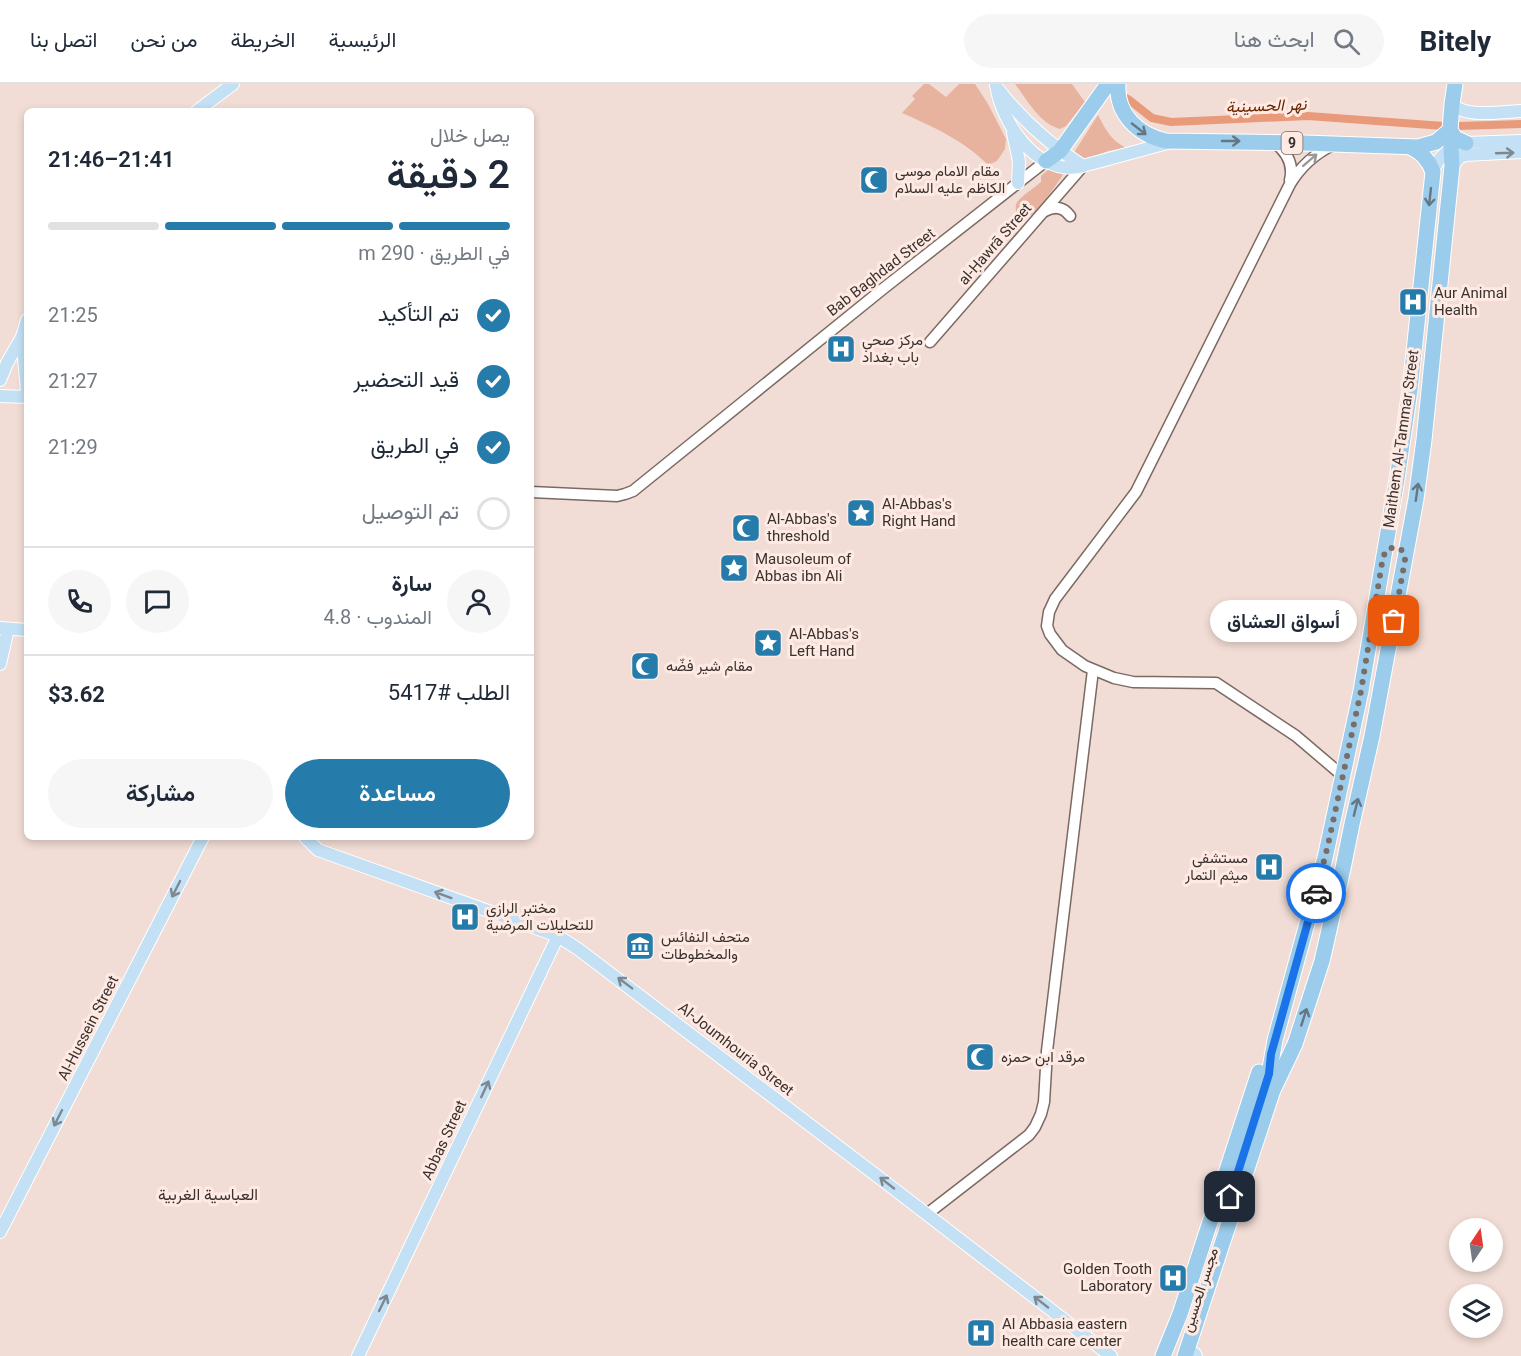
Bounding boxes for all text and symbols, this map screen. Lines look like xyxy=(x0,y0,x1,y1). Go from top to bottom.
search box xyxy=(964,14,1384,68)
icon: search xyxy=(1330,25,1363,58)
text: Bitely xyxy=(1420,25,1491,58)
text: ابحث هنا xyxy=(1234,27,1315,52)
text: اتصل بنا xyxy=(30,28,97,52)
text: من نحن xyxy=(130,28,197,52)
text: الخريطة xyxy=(230,28,295,52)
text: الرئيسية xyxy=(328,28,396,52)
water label: نهر الحسينية xyxy=(1225,95,1308,117)
one-way arrow xyxy=(1131,122,1147,135)
text: يصل خلال xyxy=(430,123,510,147)
road number: 9 xyxy=(1282,132,1302,154)
one-way arrow xyxy=(1220,136,1240,147)
text: 21:41–21:46 xyxy=(48,147,175,172)
one-way arrow xyxy=(1495,147,1515,158)
text: 2 دقيقة xyxy=(386,152,510,198)
one-way arrow xyxy=(1302,153,1317,167)
place label: مقام الامام موسى الكاظم عليه السلام xyxy=(895,162,1005,198)
mosque icon: مقام الامام موسى الكاظم عليه السلام xyxy=(858,164,890,196)
one-way arrow xyxy=(1424,186,1435,206)
street label: al-Ḥawrā Street xyxy=(955,199,1035,289)
street label: Bab Baghdad Street xyxy=(823,224,939,320)
text: في الطريق · 290 m xyxy=(358,241,510,265)
place label: Aur Animal Health xyxy=(1434,284,1507,319)
hospital icon: Aur Animal Health xyxy=(1397,286,1429,318)
icon: check xyxy=(477,299,510,332)
text: تم التأكيد xyxy=(378,301,459,326)
text: 21:25 xyxy=(48,303,98,327)
place label: مركز صحي باب بغداد xyxy=(862,331,923,366)
hospital icon: مركز صحي باب بغداد xyxy=(825,333,857,365)
street label: Maithem Al-Tammar Street xyxy=(1380,349,1422,529)
icon: check xyxy=(477,365,510,398)
text: قيد التحضير xyxy=(353,367,459,392)
text: 21:27 xyxy=(48,369,98,393)
icon: check xyxy=(477,431,510,464)
text: في الطريق xyxy=(371,433,459,458)
text: 21:29 xyxy=(48,435,98,459)
one-way arrow xyxy=(1411,483,1422,503)
place label: Al-Abbas's Right Hand xyxy=(882,495,956,530)
place icon: Al-Abbas's Right Hand xyxy=(845,497,877,529)
text: تم التوصيل xyxy=(362,499,459,524)
place label: Al-Abbas's threshold xyxy=(767,510,837,545)
mosque icon: Al-Abbas's threshold xyxy=(730,512,762,544)
place label: Mausoleum of Abbas ibn Ali xyxy=(755,550,852,585)
place icon: Mausoleum of Abbas ibn Ali xyxy=(718,552,750,584)
button: phone xyxy=(48,570,111,633)
button: chat xyxy=(126,570,189,633)
button: person xyxy=(447,570,510,633)
text: سارة xyxy=(391,571,432,596)
pin xyxy=(1368,595,1419,646)
callout: أسواق العشاق xyxy=(1211,600,1358,642)
icon: bag xyxy=(1377,604,1410,637)
text: المندوب · 4.8 xyxy=(323,605,432,629)
text: أسواق العشاق xyxy=(1227,609,1340,633)
place label: Al-Abbas's Left Hand xyxy=(789,625,859,660)
place icon: Al-Abbas's Left Hand xyxy=(752,627,784,659)
mosque icon: مقام شير فضّه xyxy=(629,650,661,682)
place label: مقام شير فضّه xyxy=(666,657,753,676)
text: الطلب #5417 xyxy=(388,680,510,705)
text: $3.62 xyxy=(48,682,105,707)
button: مشاركة xyxy=(48,759,273,828)
button: مساعدة xyxy=(285,759,510,828)
one-way arrow xyxy=(1350,798,1362,817)
place label: مستشفى ميثم التمار xyxy=(1184,849,1248,885)
hospital icon: مستشفى ميثم التمار xyxy=(1253,851,1285,883)
courier xyxy=(1286,863,1346,923)
icon: car xyxy=(1300,877,1333,910)
one-way arrow xyxy=(170,880,182,898)
one-way arrow xyxy=(435,888,453,899)
place label: مختبر الرازي للتحليلات المرضية xyxy=(486,899,594,934)
hospital icon: مختبر الرازي للتحليلات المرضية xyxy=(449,901,481,933)
place label: متحف النفائس والمخطوطات xyxy=(661,928,750,963)
museum icon: متحف النفائس والمخطوطات xyxy=(624,930,656,962)
street label: Al-Hussein Street xyxy=(54,973,122,1083)
one-way arrow xyxy=(618,977,634,990)
street label: Al-Joumhouria Street xyxy=(675,998,797,1100)
one-way arrow xyxy=(1299,1008,1310,1027)
mosque icon: مرقد ابن حمزه xyxy=(964,1041,996,1073)
place label: مرقد ابن حمزه xyxy=(1001,1048,1085,1067)
one-way arrow xyxy=(479,1081,491,1099)
street label: Abbas Street xyxy=(418,1097,470,1183)
one-way arrow xyxy=(52,1109,63,1127)
pin xyxy=(1204,1171,1255,1222)
one-way arrow xyxy=(879,1177,895,1190)
icon: home xyxy=(1213,1180,1246,1213)
district label: العباسية الغربية xyxy=(158,1185,258,1205)
north arrow xyxy=(1449,1218,1503,1272)
map controls xyxy=(1449,1218,1503,1338)
street label: مجسر الحسين xyxy=(1178,1245,1223,1335)
place label: Golden Tooth Laboratory xyxy=(1063,1260,1152,1295)
hospital icon: Golden Tooth Laboratory xyxy=(1157,1262,1189,1294)
button: layers xyxy=(1449,1284,1503,1338)
one-way arrow xyxy=(377,1295,389,1313)
one-way arrow xyxy=(1034,1296,1050,1309)
place label: Al Abbasia eastern health care center xyxy=(1002,1315,1127,1350)
hospital icon: Al Abbasia eastern health care center xyxy=(965,1317,997,1349)

